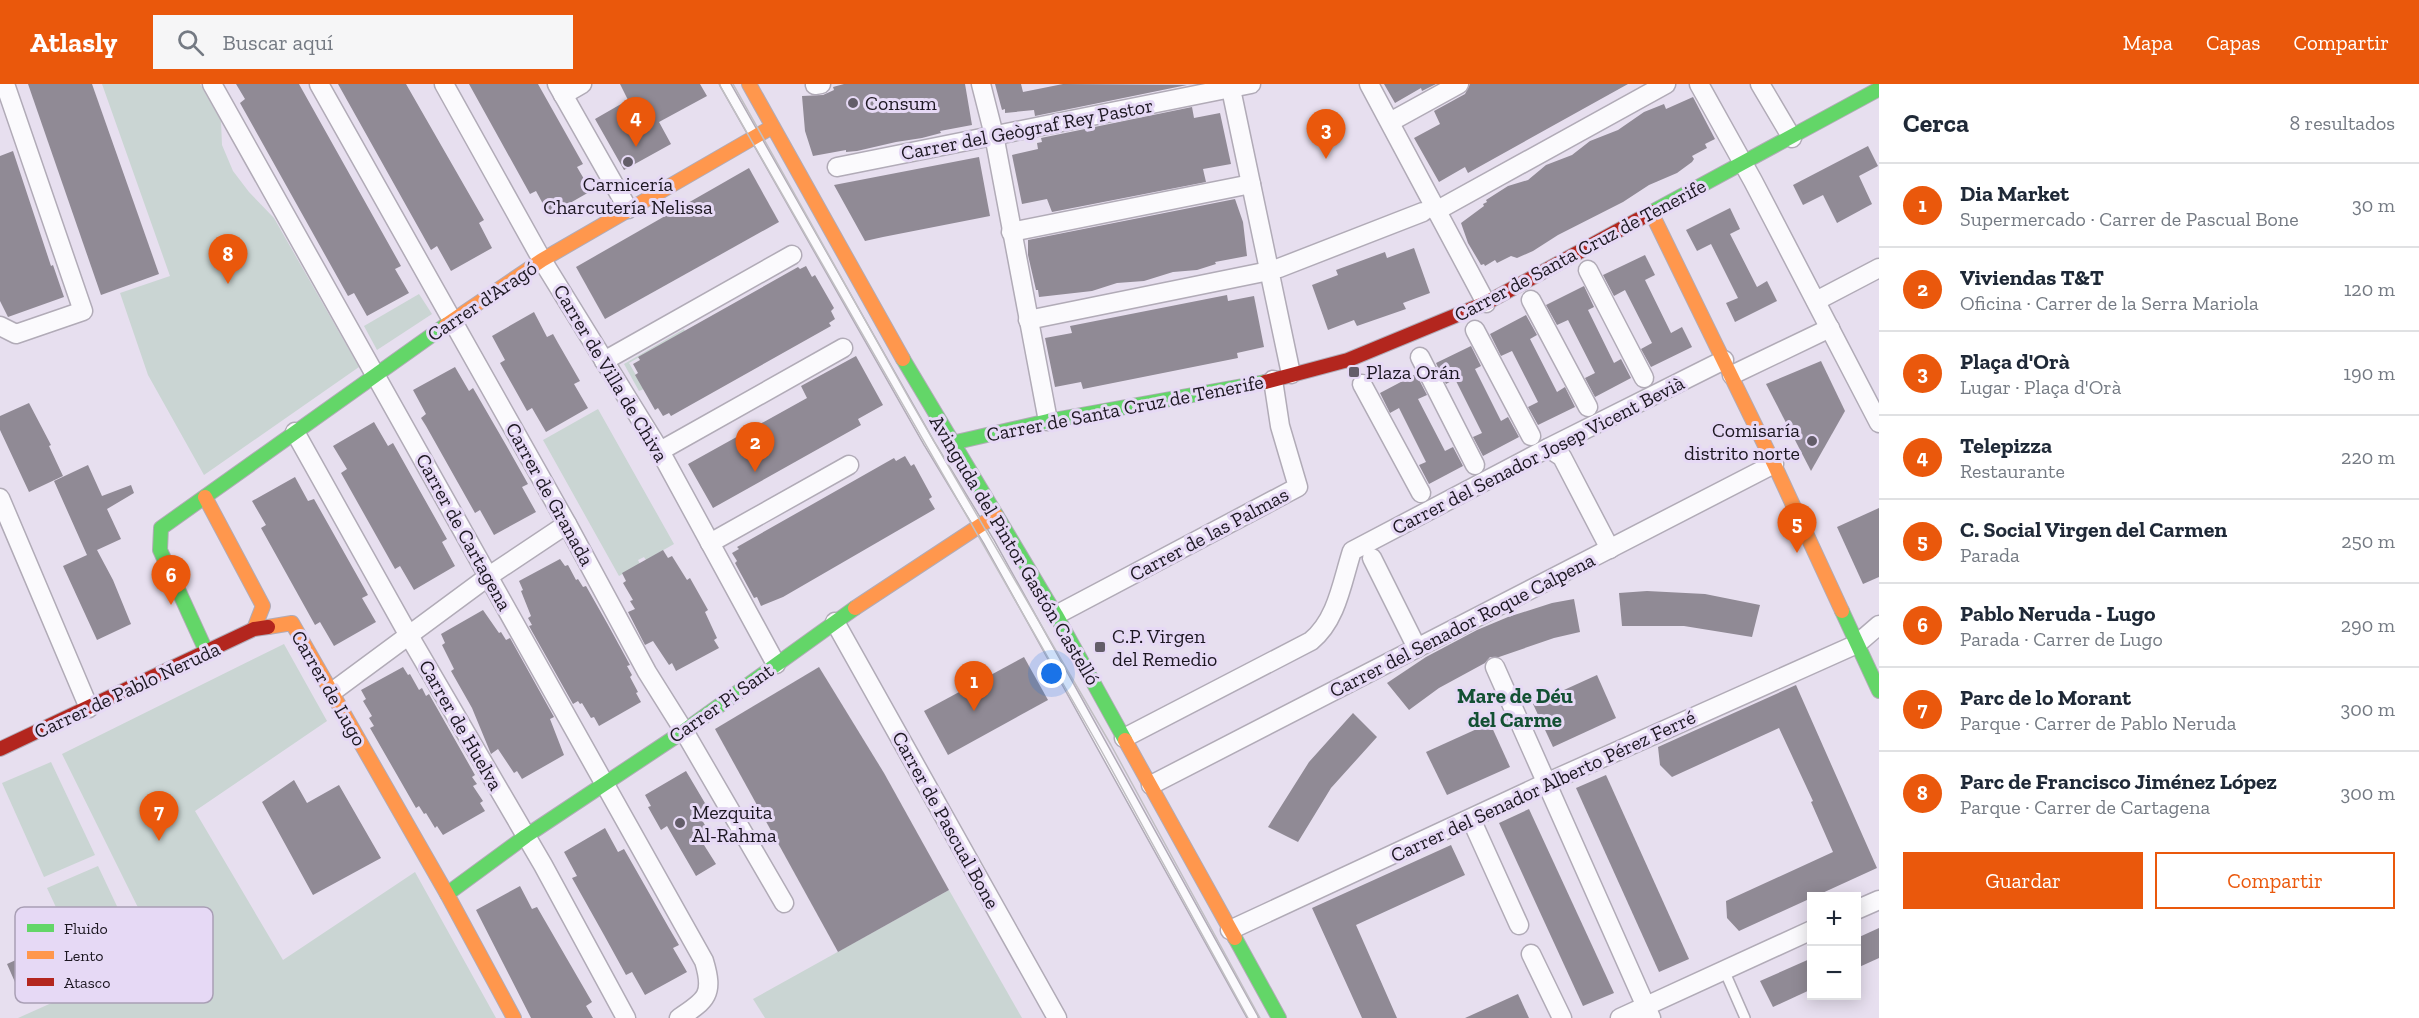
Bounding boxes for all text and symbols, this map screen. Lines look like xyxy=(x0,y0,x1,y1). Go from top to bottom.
search box xyxy=(153,15,573,69)
text: Atlasly xyxy=(30,26,117,59)
icon: search xyxy=(174,26,207,59)
text: Buscar aquí xyxy=(222,29,333,56)
text: Mapa xyxy=(2123,30,2173,55)
text: Capas xyxy=(2206,30,2261,55)
text: Compartir xyxy=(2294,30,2389,55)
place label: Consum xyxy=(865,91,938,115)
street label: Carrer del Geògraf Rey Pastor xyxy=(899,93,1155,165)
marker: Consum xyxy=(846,96,860,110)
pin: 4 xyxy=(616,98,656,147)
text: Cerca xyxy=(1903,107,1969,139)
pin: 3 xyxy=(1306,110,1346,159)
text: 8 resultados xyxy=(2290,111,2395,135)
marker: Carnicería Charcutería Nelissa xyxy=(621,155,635,169)
place label: Carnicería Charcutería Nelissa xyxy=(543,172,713,219)
street label: Carrer de Santa Cruz de Tenerife xyxy=(1450,173,1710,327)
text: Dia Market xyxy=(1960,180,2069,207)
text: 1 xyxy=(1918,193,1927,217)
text: 30 m xyxy=(2352,193,2395,217)
text: Supermercado · Carrer de Pascual Bone xyxy=(1960,207,2299,231)
pin: 8 xyxy=(208,234,248,284)
street label: Carrer d'Aragó xyxy=(423,256,541,346)
text: Viviendas T&T xyxy=(1960,264,2104,291)
text: 2 xyxy=(1917,277,1928,301)
text: 120 m xyxy=(2344,277,2395,301)
street label: Carrer de Villa de Chiva xyxy=(548,280,674,466)
text: Oficina · Carrer de la Serra Mariola xyxy=(1960,291,2259,315)
text: Plaça d'Orà xyxy=(1960,348,2070,375)
place label: Plaza Orán xyxy=(1366,360,1461,384)
text: 3 xyxy=(1917,361,1928,385)
text: 190 m xyxy=(2343,361,2395,385)
marker: Plaza Orán xyxy=(1347,365,1361,379)
street label: Carrer de Santa Cruz de Tenerife xyxy=(984,369,1266,447)
street label: Carrer del Senador Josep Vicent Bevià xyxy=(1388,370,1689,539)
text: Lugar · Plaça d'Orà xyxy=(1960,375,2121,399)
street label: Avinguda del Pintor Gastón Castelló xyxy=(925,411,1105,689)
street label: Carrer de Granada xyxy=(501,418,599,570)
place label: Comisaría distrito norte xyxy=(1684,418,1800,465)
pin: 2 xyxy=(736,422,774,472)
text: Telepizza xyxy=(1960,432,2052,459)
marker: Comisaría distrito norte xyxy=(1805,434,1819,448)
text: 4 xyxy=(1917,445,1928,469)
text: 220 m xyxy=(2341,445,2395,469)
street label: Carrer de Cartagena xyxy=(411,449,517,615)
text: Restaurante xyxy=(1960,459,2065,483)
street label: Carrer de las Palmas xyxy=(1125,482,1293,586)
pin: 5 xyxy=(1778,504,1816,553)
text: C. Social Virgen del Carmen xyxy=(1960,516,2227,543)
text: 5 xyxy=(1917,529,1928,553)
text: 250 m xyxy=(2341,529,2395,553)
text: Parada xyxy=(1960,543,2020,567)
street label: Carrer del Senador Roque Calpena xyxy=(1325,547,1599,702)
pin: 6 xyxy=(152,556,190,605)
text: Pablo Neruda - Lugo xyxy=(1960,600,2155,627)
text: 6 xyxy=(1917,613,1928,637)
text: 290 m xyxy=(2341,613,2395,637)
place label: C.P. Virgen del Remedio xyxy=(1112,624,1217,671)
street label: Carrer de Lugo xyxy=(286,626,372,750)
text: Parada · Carrer de Lugo xyxy=(1960,627,2163,651)
street label: Carrer de Pablo Neruda xyxy=(30,636,224,744)
marker: C.P. Virgen del Remedio xyxy=(1093,640,1107,654)
street label: Carrer de Huelva xyxy=(414,656,508,795)
street label: Carrer Pi Sant xyxy=(664,658,778,748)
your location xyxy=(1037,659,1066,688)
pin: 1 xyxy=(954,662,994,711)
district label: Mare de Déu del Carme xyxy=(1457,683,1573,732)
text: Parc de lo Morant xyxy=(1960,684,2131,711)
text: 7 xyxy=(1918,697,1927,721)
text: 300 m xyxy=(2340,697,2395,721)
street label: Carrer del Senador Alberto Pérez Ferré xyxy=(1387,705,1699,867)
text: Parque · Carrer de Pablo Neruda xyxy=(1960,711,2236,735)
street label: Carrer de Pascual Bone xyxy=(887,727,1005,913)
text: Parc de Francisco Jiménez López xyxy=(1960,768,2277,795)
text: 8 xyxy=(1917,781,1928,805)
text: 300 m xyxy=(2340,781,2395,805)
pin: 7 xyxy=(140,792,178,841)
text: Parque · Carrer de Cartagena xyxy=(1960,795,2210,819)
place label: Mezquita Al-Rahma xyxy=(692,800,777,847)
marker: Mezquita Al-Rahma xyxy=(673,816,687,830)
button: Guardar xyxy=(1903,852,2143,909)
button: Compartir xyxy=(2155,852,2395,909)
map controls xyxy=(1807,892,1861,1000)
button: + xyxy=(1807,892,1861,946)
legend xyxy=(15,907,213,1003)
text: Fluido xyxy=(64,919,108,938)
text: Lento xyxy=(64,946,104,965)
button: − xyxy=(1807,946,1861,1000)
text: Atasco xyxy=(64,973,110,992)

